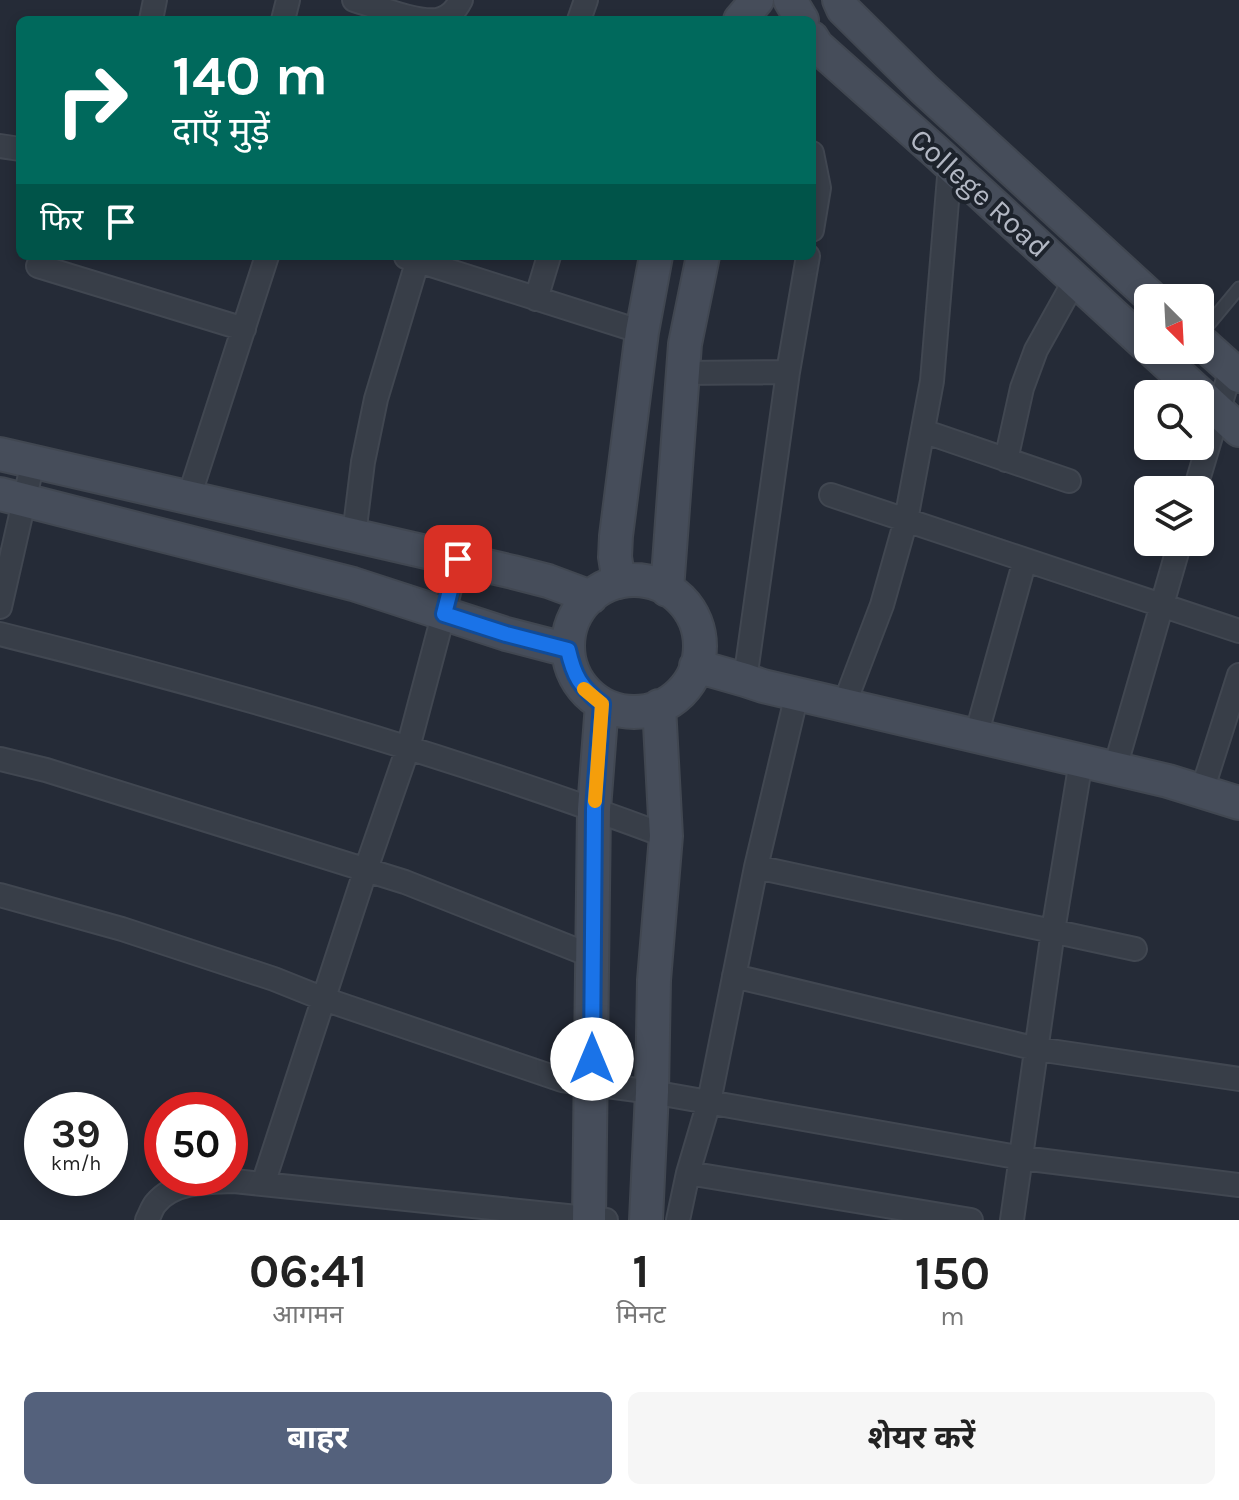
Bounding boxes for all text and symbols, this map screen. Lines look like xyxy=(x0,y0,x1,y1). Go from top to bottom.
text: 140 m xyxy=(172,43,328,108)
icon: right xyxy=(40,48,144,152)
text: दाएँ मुड़ें xyxy=(172,110,270,152)
street label: College Road xyxy=(903,121,1057,265)
icon: arrive xyxy=(99,200,143,244)
text: फिर xyxy=(40,202,83,238)
north arrow xyxy=(1134,284,1214,364)
map controls xyxy=(1134,284,1214,556)
button: search xyxy=(1134,380,1214,460)
button: layers xyxy=(1134,476,1214,556)
pin xyxy=(424,525,492,593)
icon: arrive xyxy=(436,537,480,581)
position arrow xyxy=(550,1017,634,1101)
speed limit sign: 50 xyxy=(144,1092,248,1196)
text: 39 xyxy=(51,1110,101,1157)
text: km/h xyxy=(51,1152,101,1175)
text: 06:41 xyxy=(249,1243,367,1299)
text: 1 xyxy=(632,1243,649,1299)
text: 150 xyxy=(915,1245,990,1301)
text: आगमन xyxy=(272,1299,344,1330)
text: मिनट xyxy=(616,1299,666,1330)
text: m xyxy=(940,1301,965,1332)
button: बाहर xyxy=(24,1392,612,1484)
button: शेयर करें xyxy=(628,1392,1215,1484)

